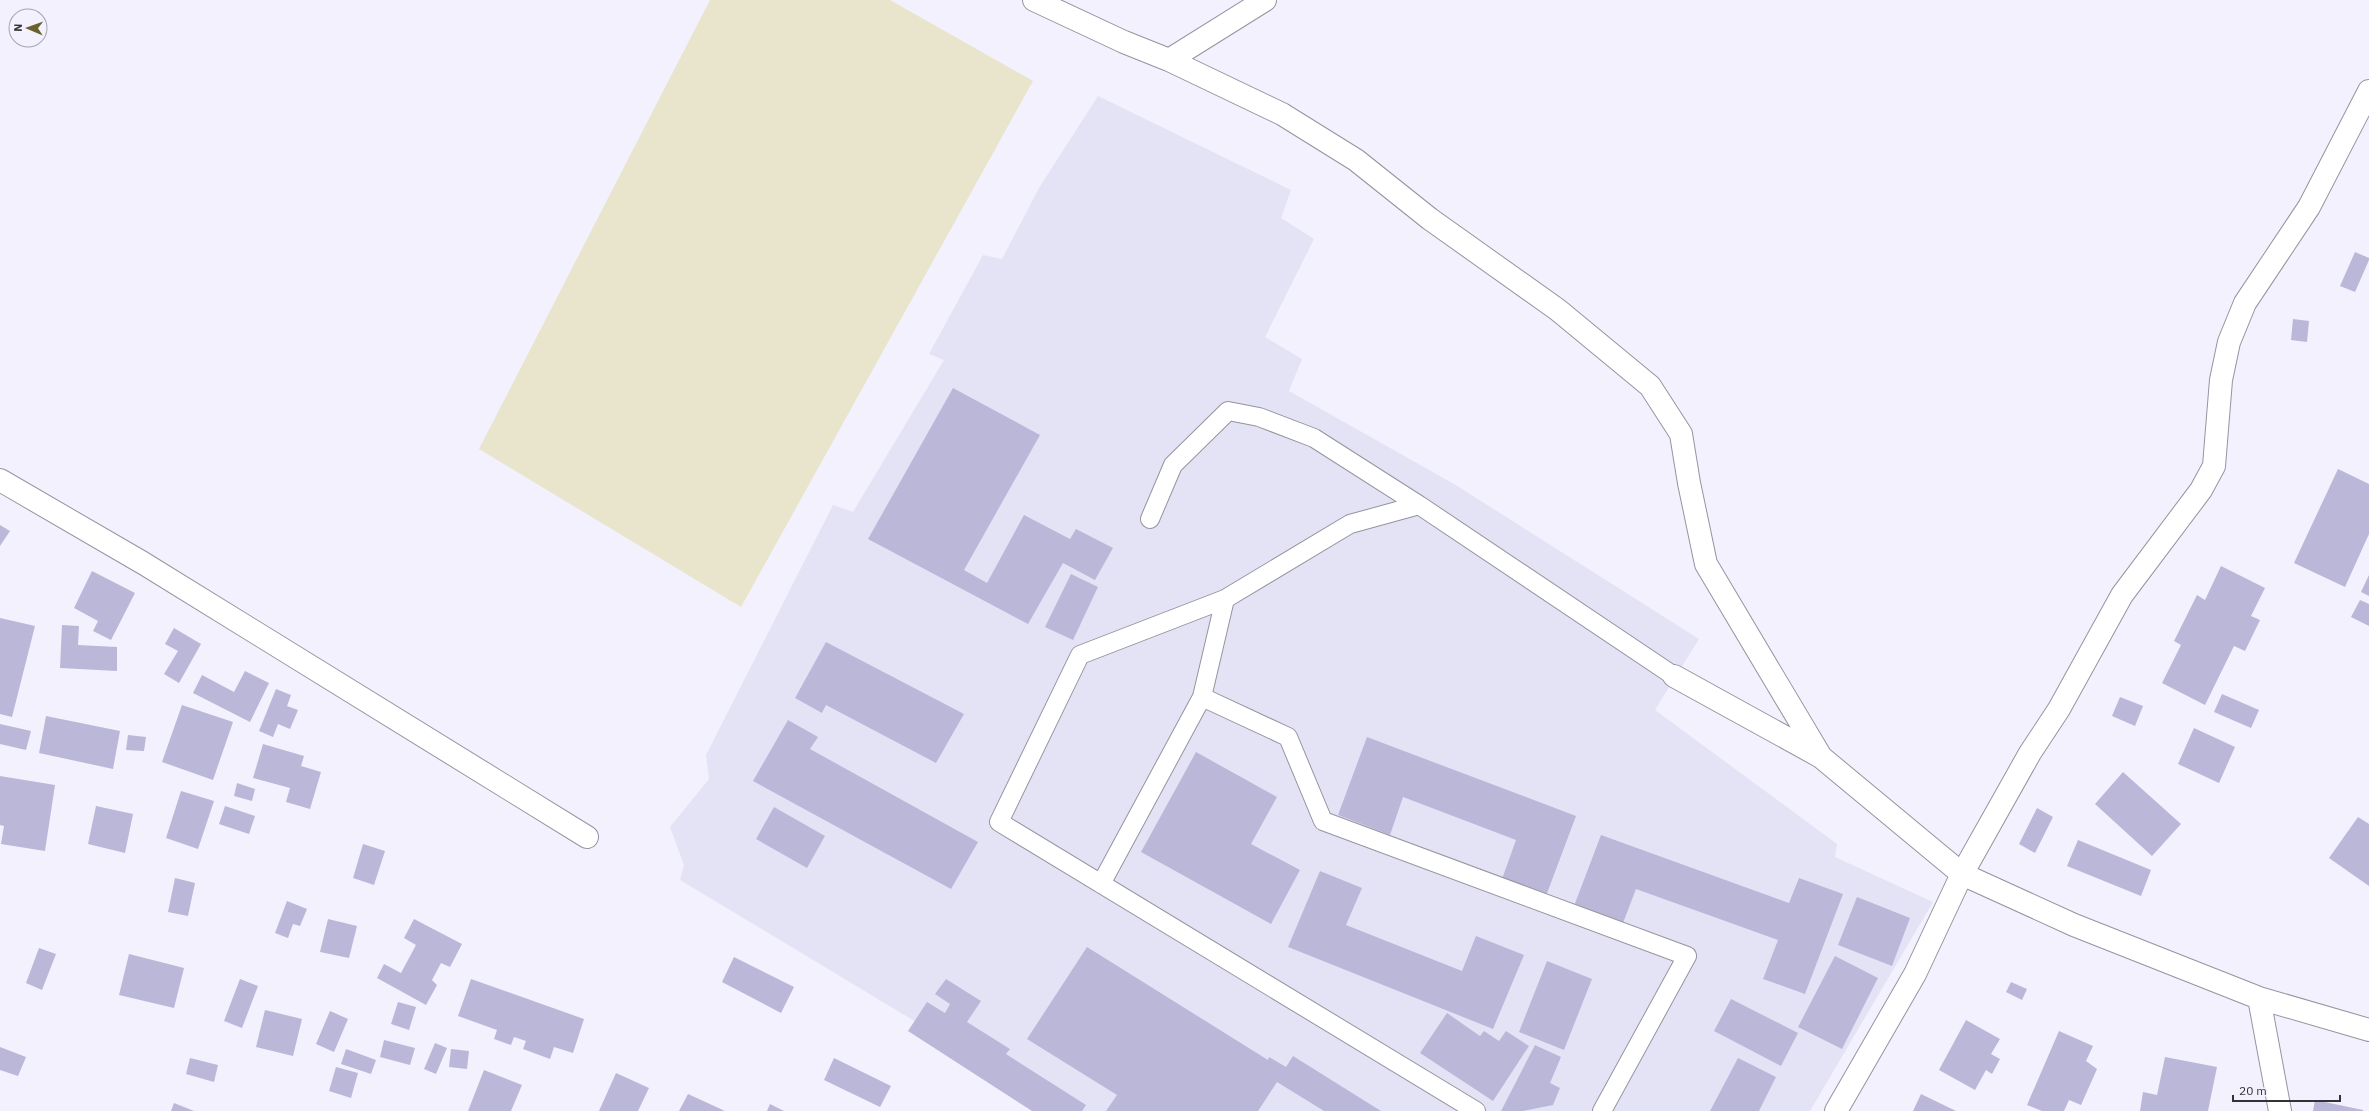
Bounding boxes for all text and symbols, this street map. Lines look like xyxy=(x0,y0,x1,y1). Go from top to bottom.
north arrow xyxy=(8,8,48,48)
text: N xyxy=(11,23,25,32)
scale bar xyxy=(2233,1077,2340,1103)
text: 20 m xyxy=(2239,1083,2267,1098)

